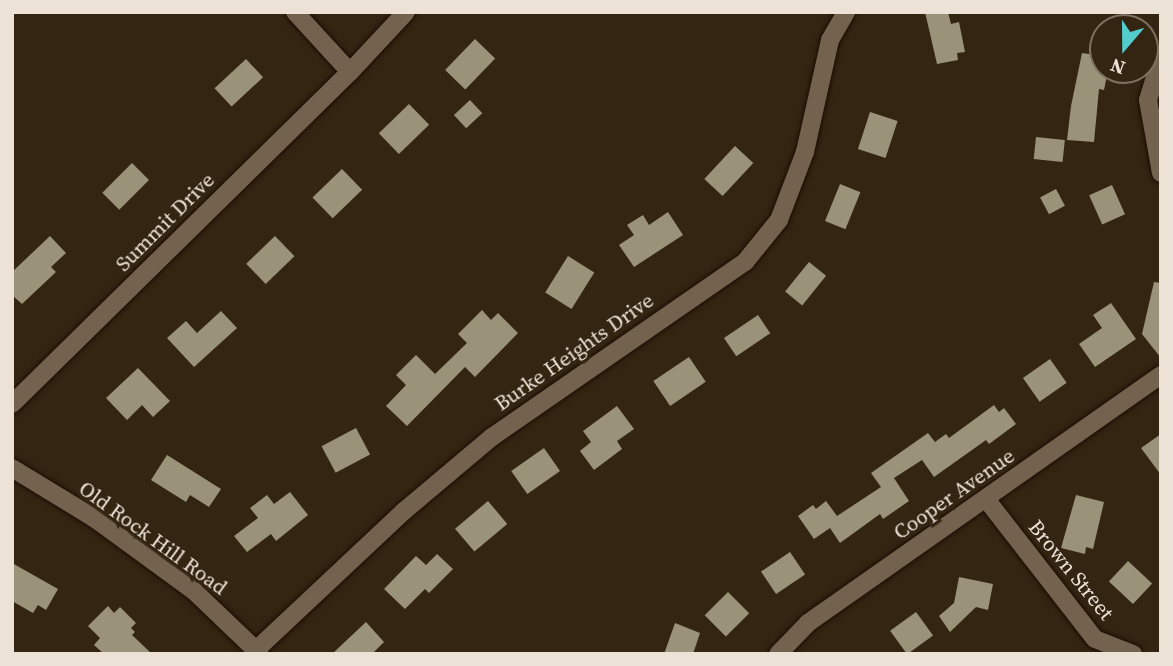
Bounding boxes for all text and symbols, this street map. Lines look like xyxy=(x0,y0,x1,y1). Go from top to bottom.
north arrow xyxy=(1089,14,1159,84)
text: N xyxy=(1107,52,1128,81)
street label: Summit Drive xyxy=(110,167,220,277)
street label: Burke Heights Drive xyxy=(490,288,658,416)
street label: Cooper Avenue xyxy=(889,443,1019,545)
street label: Old Rock Hill Road xyxy=(74,476,232,600)
street label: Brown Street xyxy=(1023,515,1119,625)

